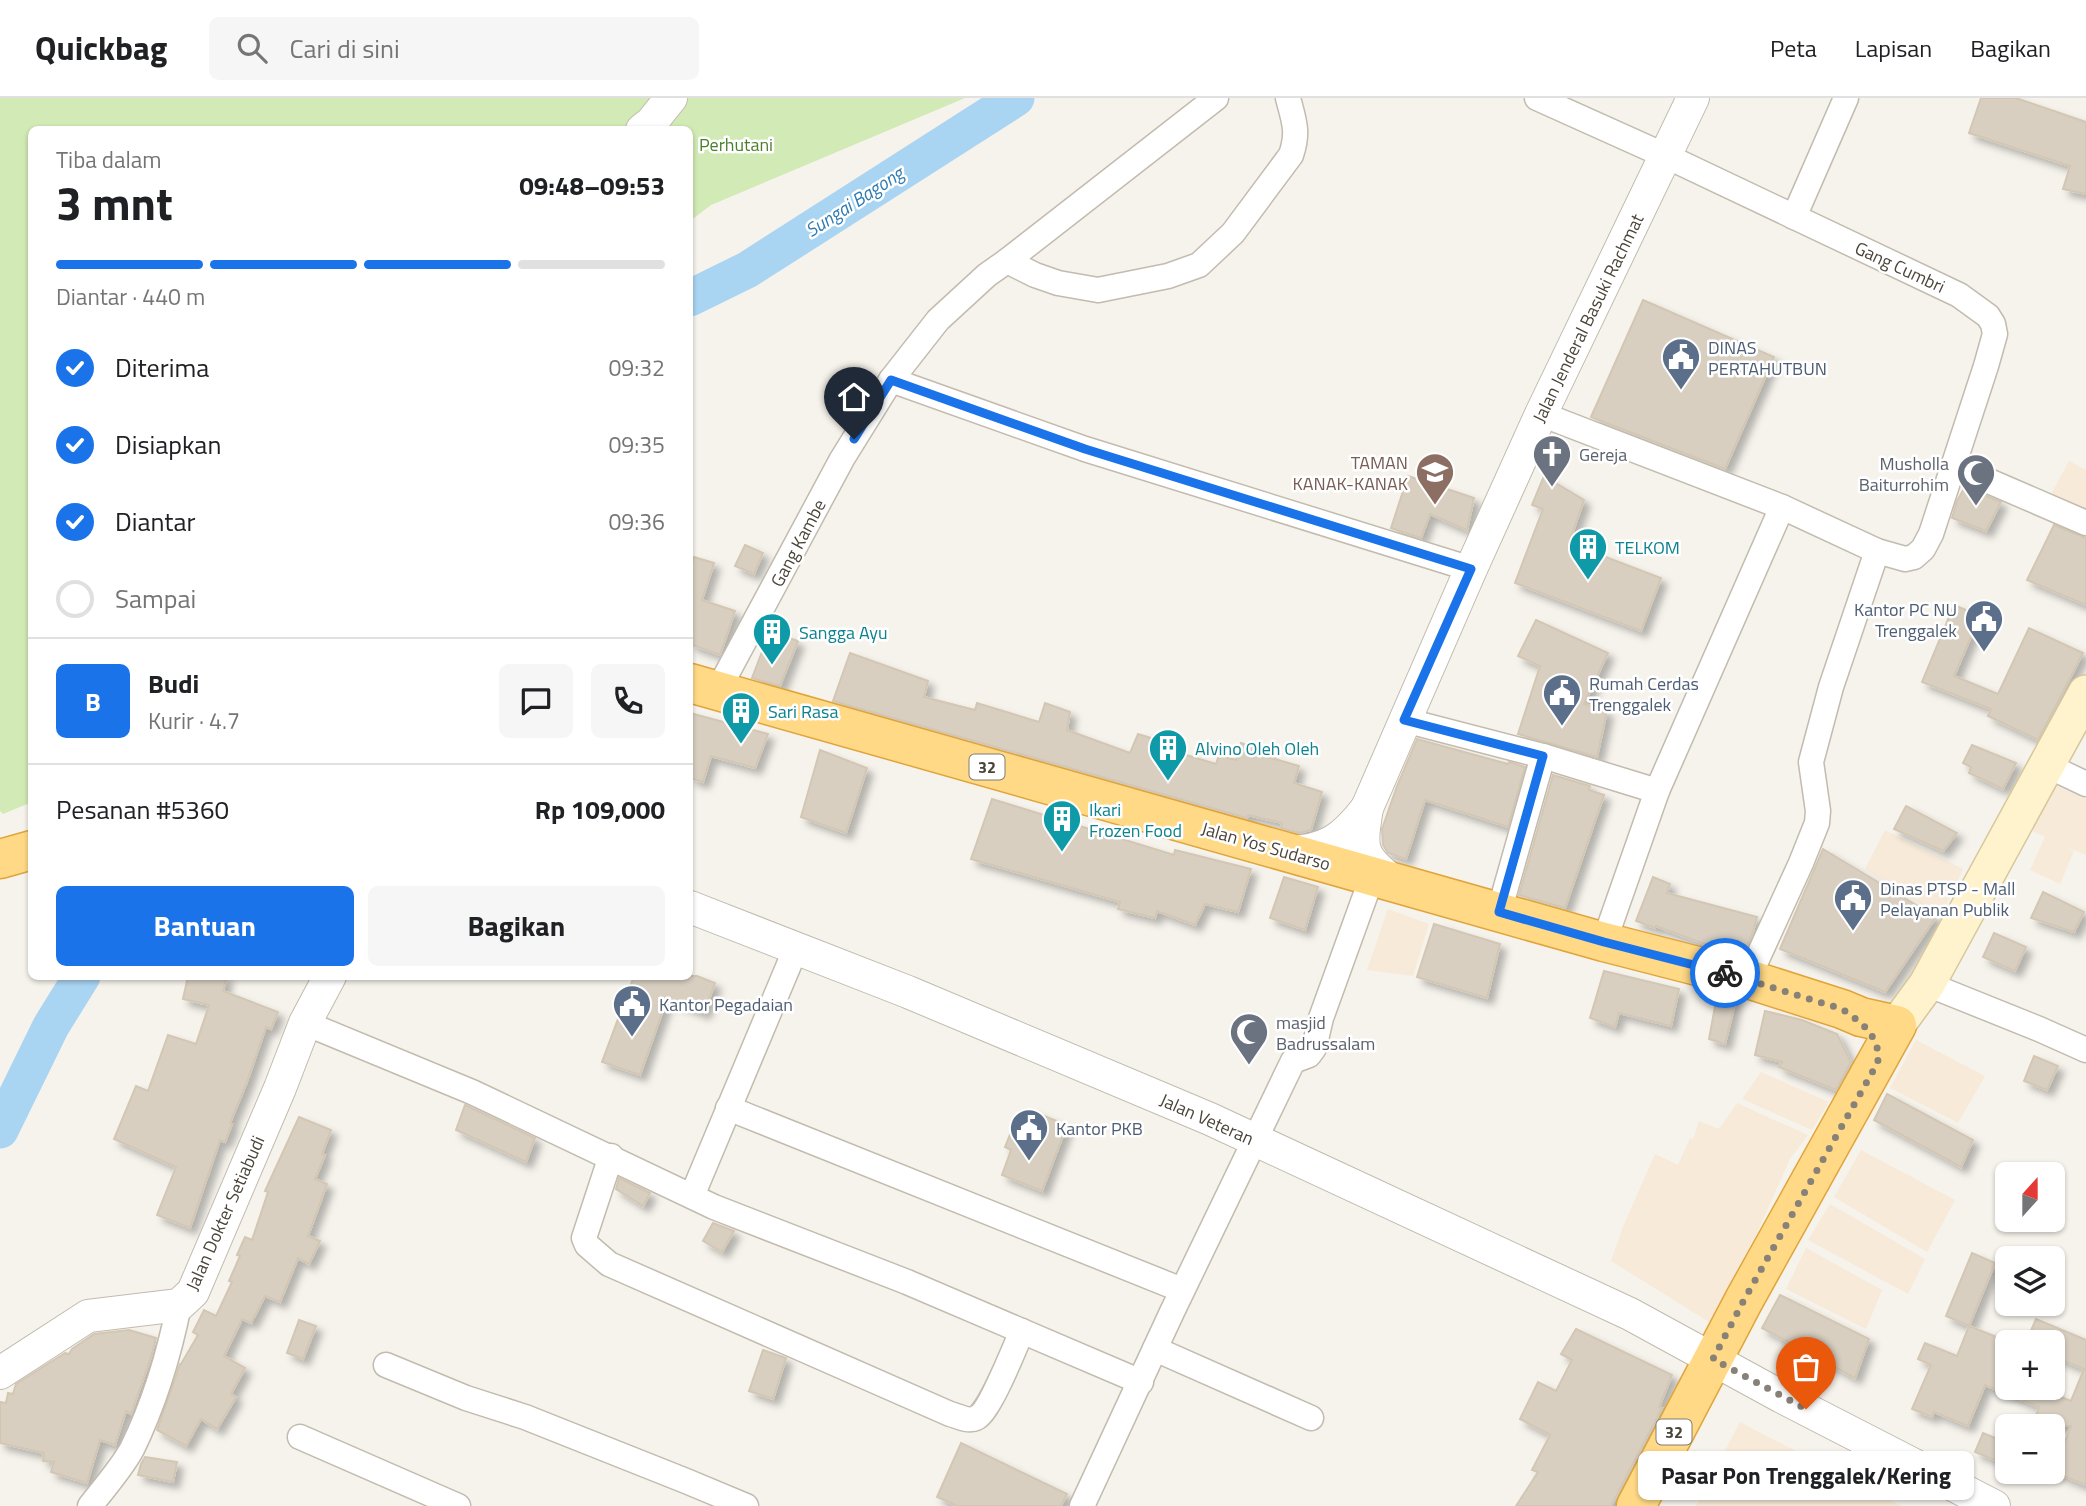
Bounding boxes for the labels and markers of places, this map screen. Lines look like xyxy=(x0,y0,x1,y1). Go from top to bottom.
place label: DINAS PERTAHUTBUN xyxy=(1708,334,1827,382)
public building icon: DINAS PERTAHUTBUN xyxy=(1660,336,1702,391)
pin xyxy=(824,367,884,439)
church icon: Gereja xyxy=(1531,433,1573,488)
place label: Gereja xyxy=(1579,441,1627,468)
place label: TAMAN KANAK-KANAK xyxy=(1293,449,1408,497)
place label: Musholla Baiturrohim xyxy=(1859,450,1949,498)
school or university icon: TAMAN KANAK-KANAK xyxy=(1414,451,1456,506)
mosque icon: Musholla Baiturrohim xyxy=(1955,452,1997,507)
building icon: TELKOM xyxy=(1567,526,1609,581)
place label: TELKOM xyxy=(1615,534,1680,561)
place label: Kantor PC NU Trenggalek xyxy=(1854,596,1957,644)
public building icon: Kantor PC NU Trenggalek xyxy=(1963,598,2005,653)
building icon: Sangga Ayu xyxy=(751,611,793,666)
place label: Sangga Ayu xyxy=(799,619,888,646)
place label: Rumah Cerdas Trenggalek xyxy=(1589,670,1699,718)
public building icon: Rumah Cerdas Trenggalek xyxy=(1541,672,1583,727)
building icon: Sari Rasa xyxy=(720,690,762,745)
place label: Sari Rasa xyxy=(768,698,838,725)
building icon: Alvino Oleh Oleh xyxy=(1147,727,1189,782)
place label: Alvino Oleh Oleh xyxy=(1195,735,1319,762)
place label: Ikari Frozen Food xyxy=(1089,796,1182,844)
building icon: Ikari Frozen Food xyxy=(1041,798,1083,853)
place label: Dinas PTSP - Mall Pelayanan Publik xyxy=(1880,875,2015,923)
public building icon: Dinas PTSP - Mall Pelayanan Publik xyxy=(1832,877,1874,932)
public building icon: Kantor Pegadaian xyxy=(611,983,653,1038)
place label: Kantor Pegadaian xyxy=(659,991,793,1018)
place label: masjid Badrussalam xyxy=(1276,1009,1375,1057)
mosque icon: masjid Badrussalam xyxy=(1228,1011,1270,1066)
public building icon: Kantor PKB xyxy=(1008,1107,1050,1162)
place label: Kantor PKB xyxy=(1056,1115,1143,1142)
pin xyxy=(1776,1337,1836,1409)
callout: Pasar Pon Trenggalek/Kering xyxy=(1638,1451,1974,1500)

